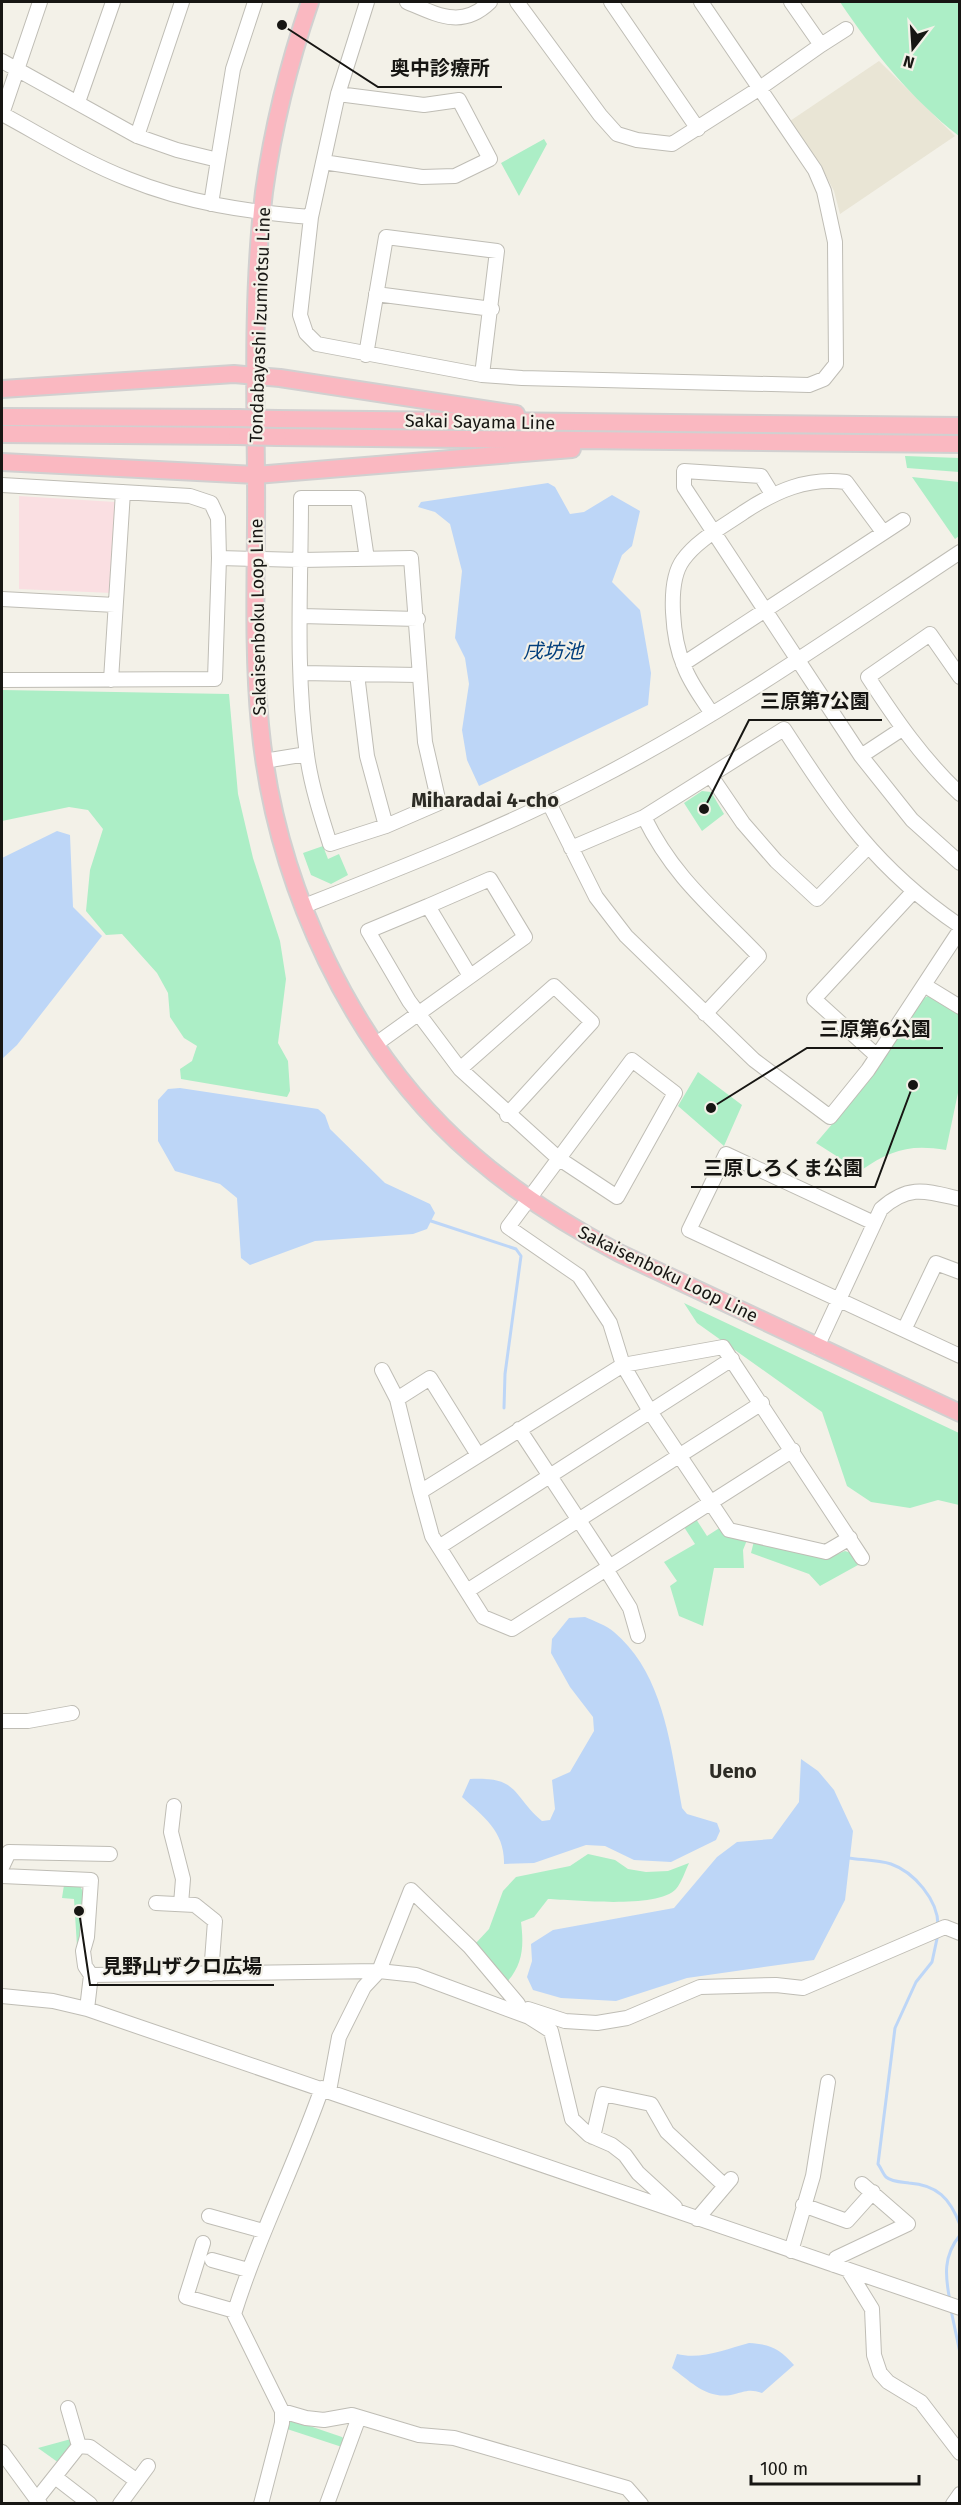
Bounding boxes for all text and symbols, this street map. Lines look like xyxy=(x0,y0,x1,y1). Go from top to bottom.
north arrow xyxy=(883,18,943,78)
callout: 奥中診療所 xyxy=(378,49,502,87)
text: N xyxy=(901,51,917,73)
text: 奥中診療所 xyxy=(390,56,490,80)
street label: Tondabayashi Izumiotsu Line xyxy=(245,207,275,443)
street label: Sakai Sayama Line xyxy=(405,410,555,434)
street label: Sakaisenboku Loop Line xyxy=(245,518,271,716)
water label: 戌坊池 xyxy=(523,639,585,663)
callout: 三原第7公園 xyxy=(749,682,882,720)
text: 三原第7公園 xyxy=(760,689,870,713)
district label: Miharadai 4-cho xyxy=(411,788,559,812)
callout: 三原第6公園 xyxy=(807,1010,943,1048)
text: 三原第6公園 xyxy=(819,1017,931,1041)
callout: 三原しろくま公園 xyxy=(691,1149,875,1187)
text: 三原しろくま公園 xyxy=(703,1156,863,1180)
street label: Sakaisenboku Loop Line xyxy=(575,1221,761,1327)
district label: Ueno xyxy=(709,1759,757,1783)
callout: 見野山ザクロ広場 xyxy=(90,1947,274,1985)
text: 見野山ザクロ広場 xyxy=(102,1954,262,1978)
scale bar xyxy=(751,2448,919,2486)
text: 100 m xyxy=(760,2458,808,2480)

